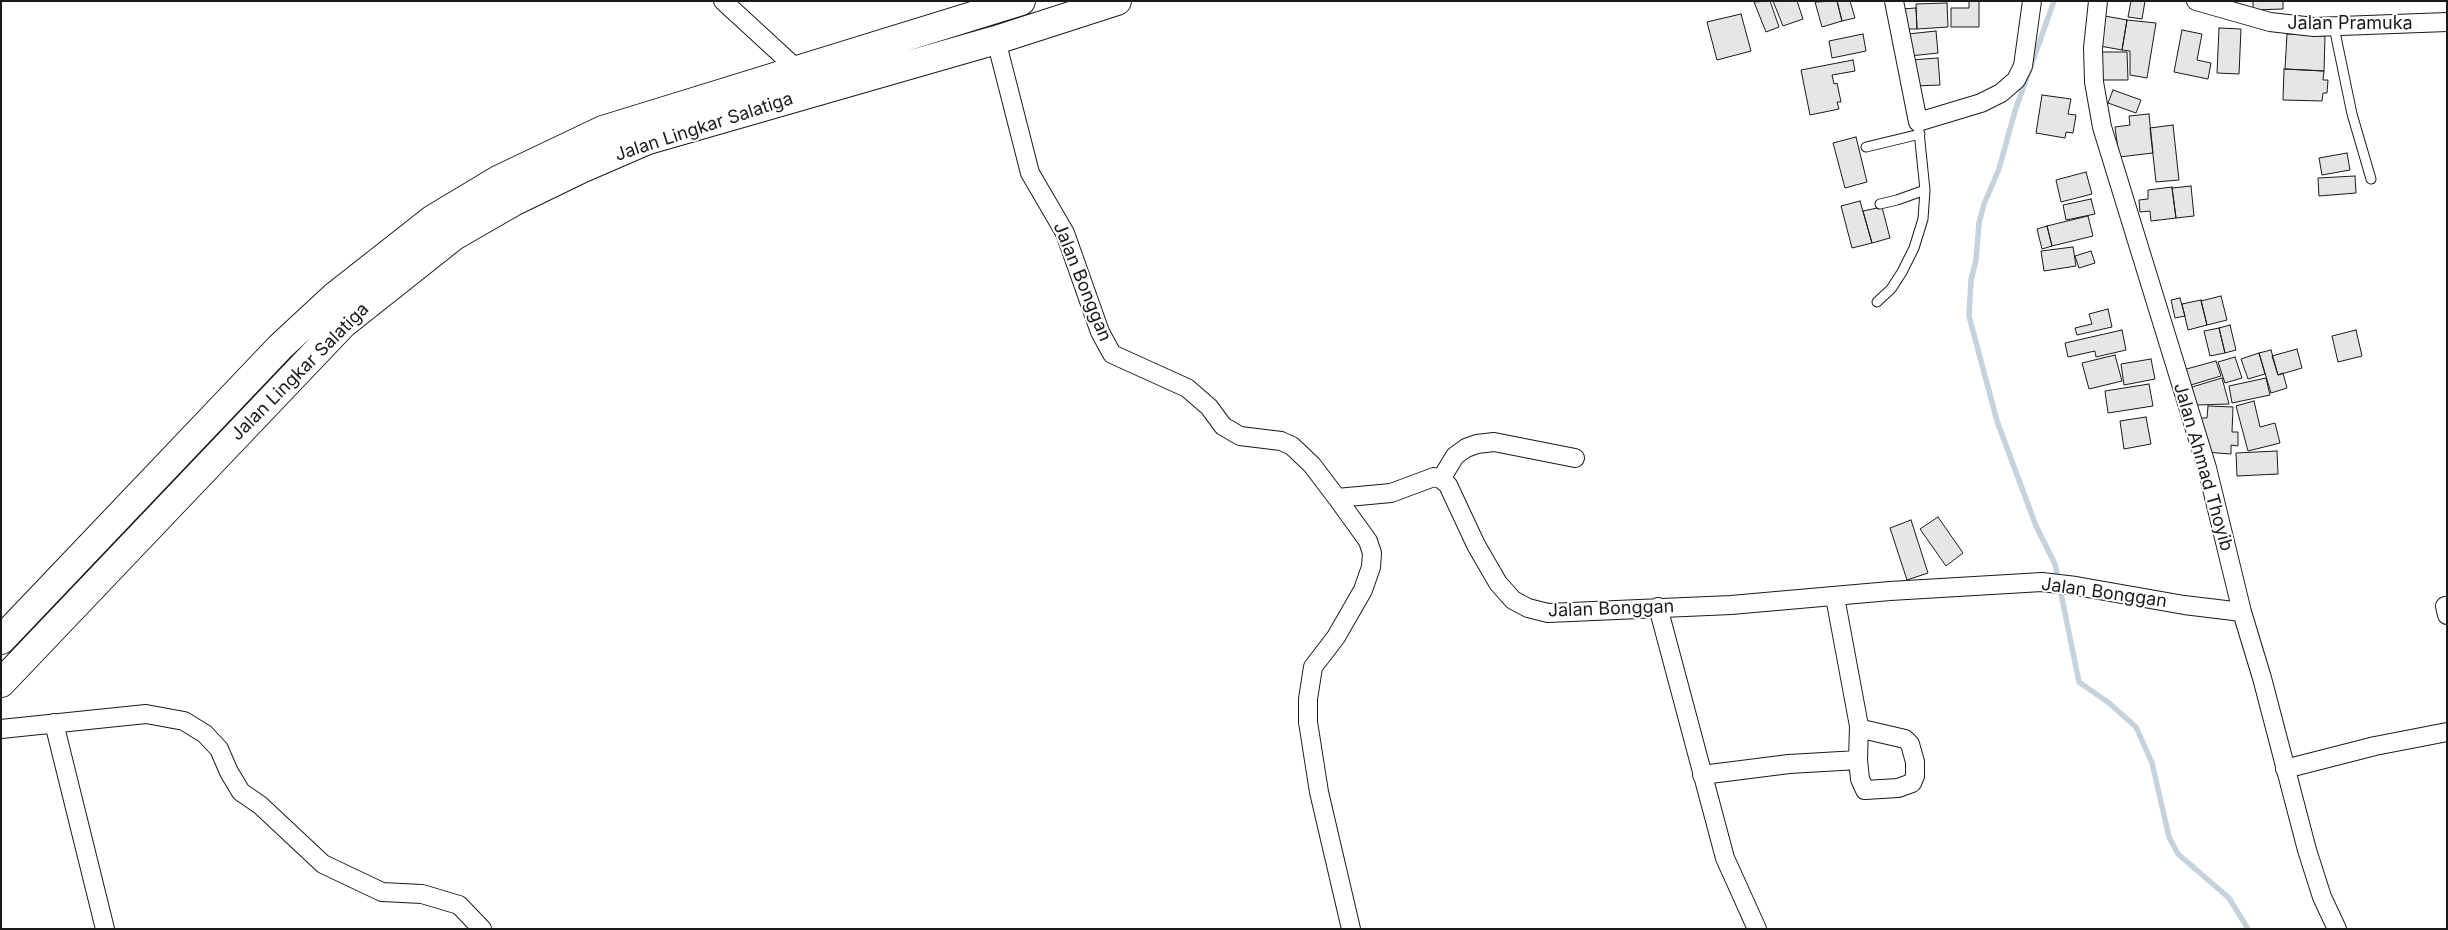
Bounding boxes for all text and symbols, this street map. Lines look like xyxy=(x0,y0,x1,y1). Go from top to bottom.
street label: Jalan Pramuka xyxy=(2287,13,2413,35)
street label: Jalan Lingkar Salatiga xyxy=(612,88,796,166)
street label: Jalan Bonggan xyxy=(1048,219,1116,345)
street label: Jalan Lingkar Salatiga xyxy=(227,299,373,445)
street label: Jalan Ahmad Thoyib xyxy=(2169,381,2237,553)
street label: Jalan Bonggan xyxy=(2040,573,2168,613)
street label: Jalan Bonggan xyxy=(1547,596,1675,622)

